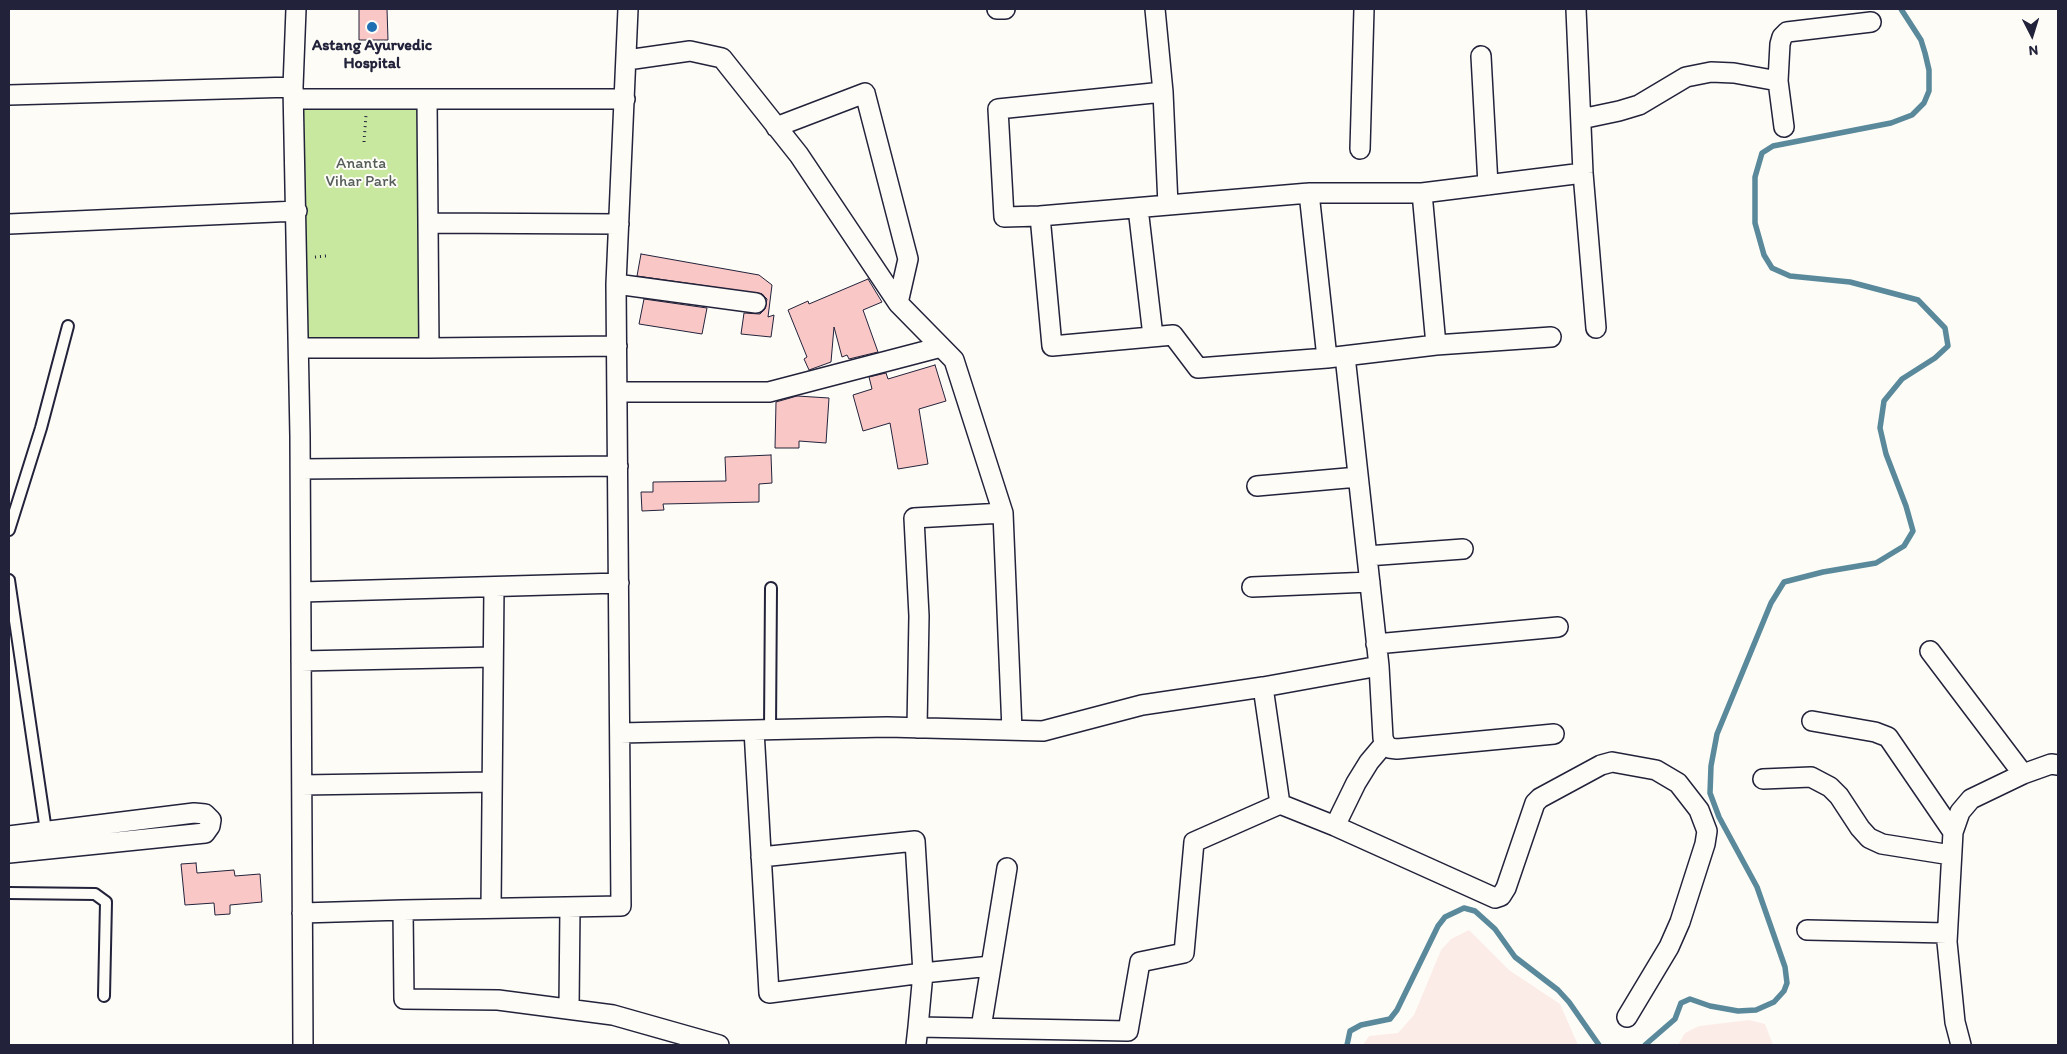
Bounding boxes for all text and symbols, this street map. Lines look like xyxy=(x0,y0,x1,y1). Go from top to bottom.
north arrow xyxy=(2007,10,2057,60)
marker: Astang Ayurvedic Hospital xyxy=(365,20,379,34)
place label: Astang Ayurvedic Hospital xyxy=(312,36,432,74)
text: N xyxy=(2028,42,2039,59)
park label: Ananta Vihar Park xyxy=(325,154,397,192)

